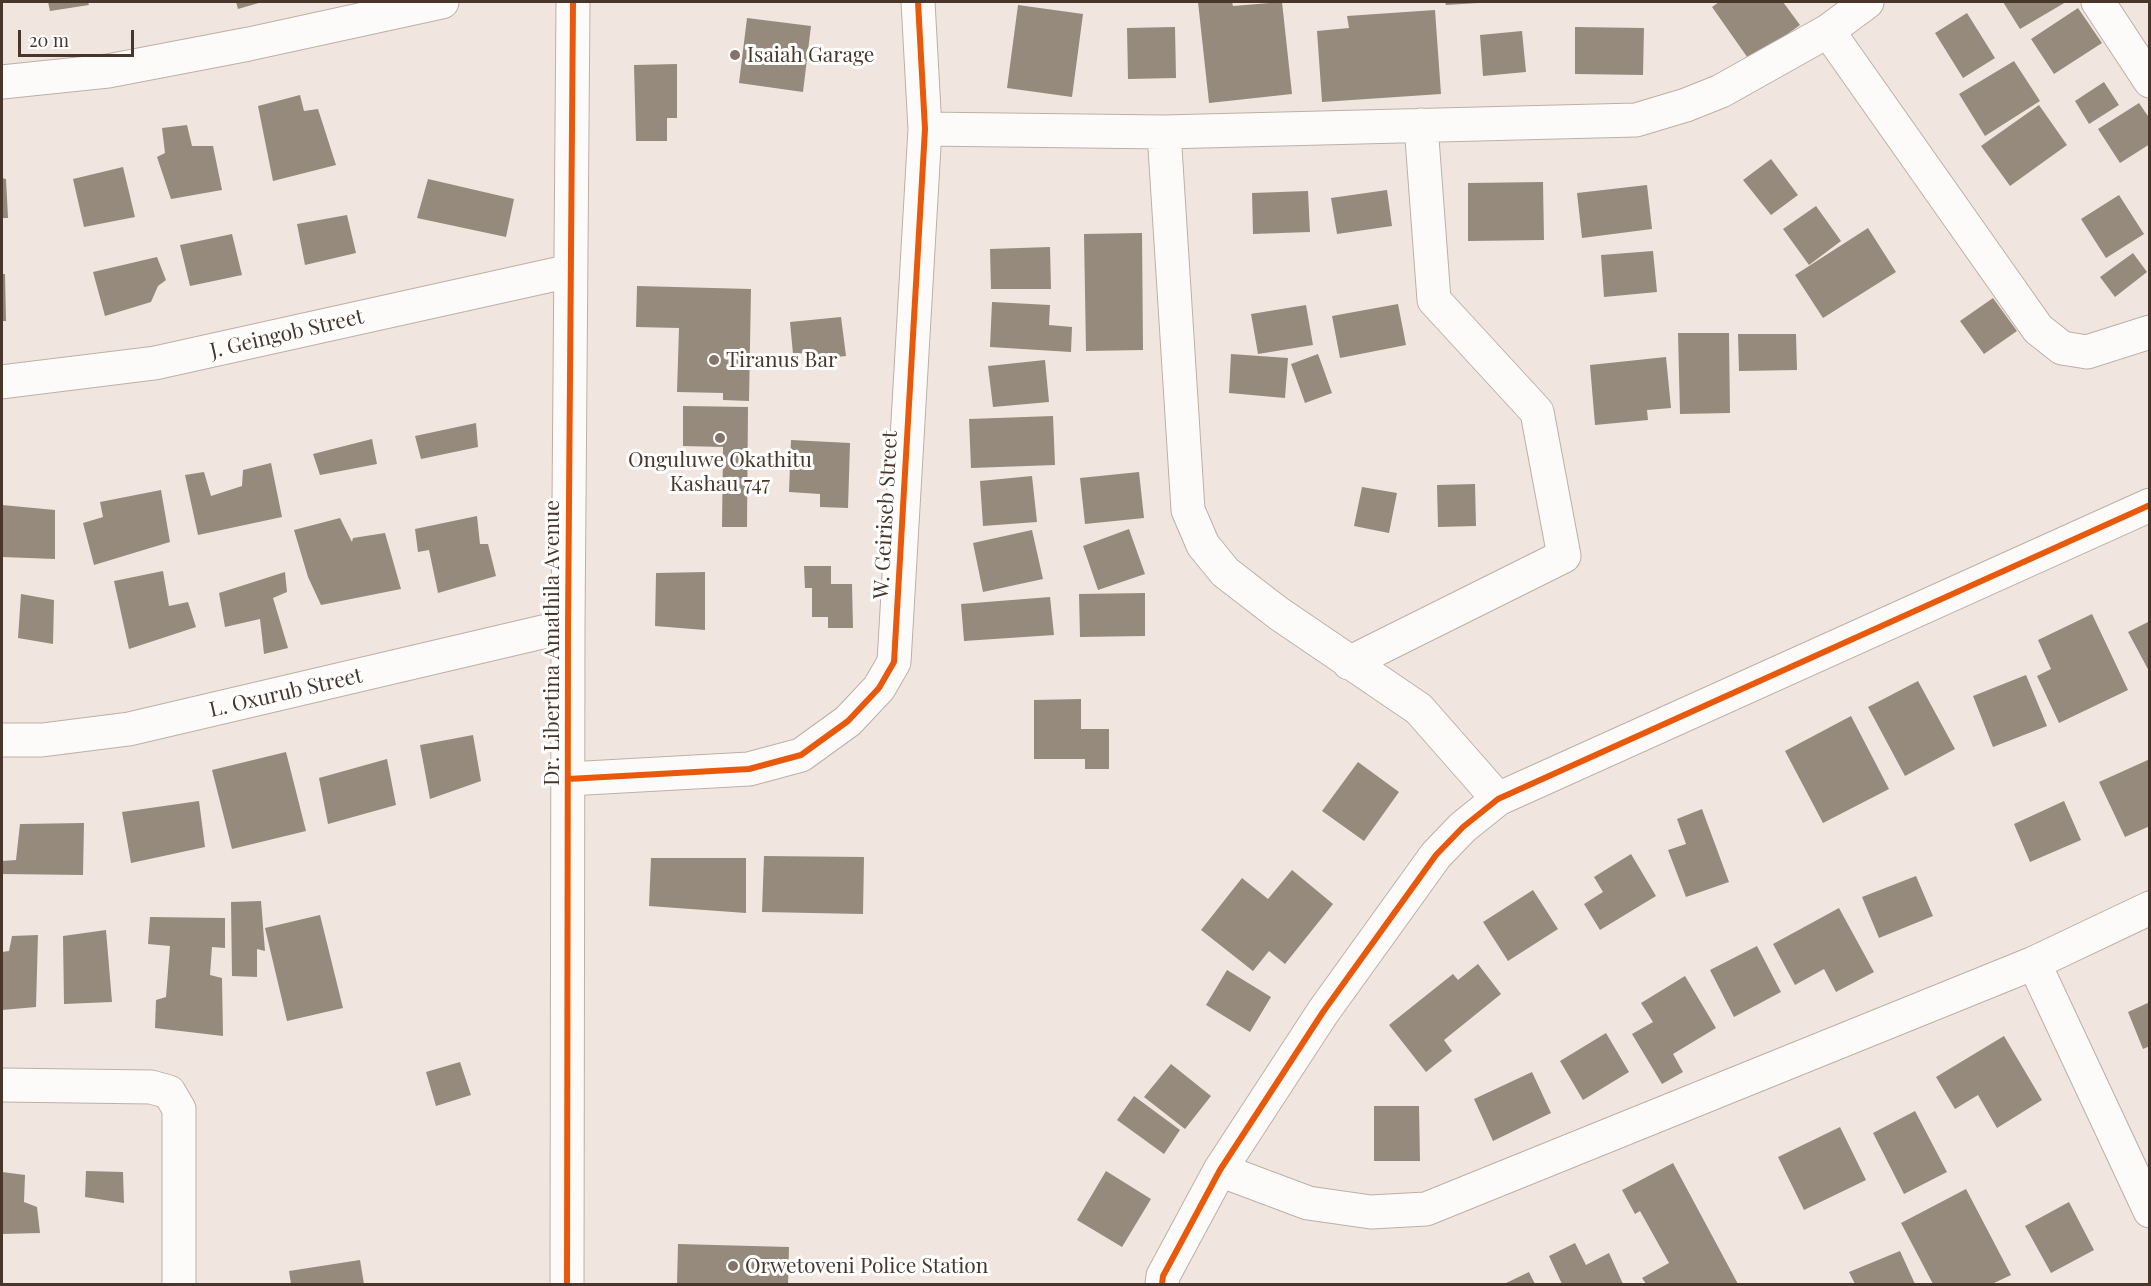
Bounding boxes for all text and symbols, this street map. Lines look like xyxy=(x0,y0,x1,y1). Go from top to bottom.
scale bar xyxy=(21,18,136,56)
text: 20 m xyxy=(29,28,69,52)
place label: Isaiah Garage xyxy=(747,42,874,68)
marker: Isaiah Garage xyxy=(728,48,742,62)
street label: J. Geingob Street xyxy=(208,304,366,364)
place label: Tiranus Bar xyxy=(726,347,837,373)
marker: Tiranus Bar xyxy=(707,353,721,367)
street label: W. Geiriseb Street xyxy=(869,430,903,600)
marker: Onguluwe Okathitu Kashau 747 xyxy=(713,431,727,445)
place label: Onguluwe Okathitu Kashau 747 xyxy=(628,447,812,497)
street label: Dr. Libertina Amathila Avenue xyxy=(539,500,565,786)
street label: L. Oxurub Street xyxy=(207,663,365,723)
place label: Orwetoveni Police Station xyxy=(745,1253,988,1279)
marker: Orwetoveni Police Station xyxy=(726,1259,740,1273)

